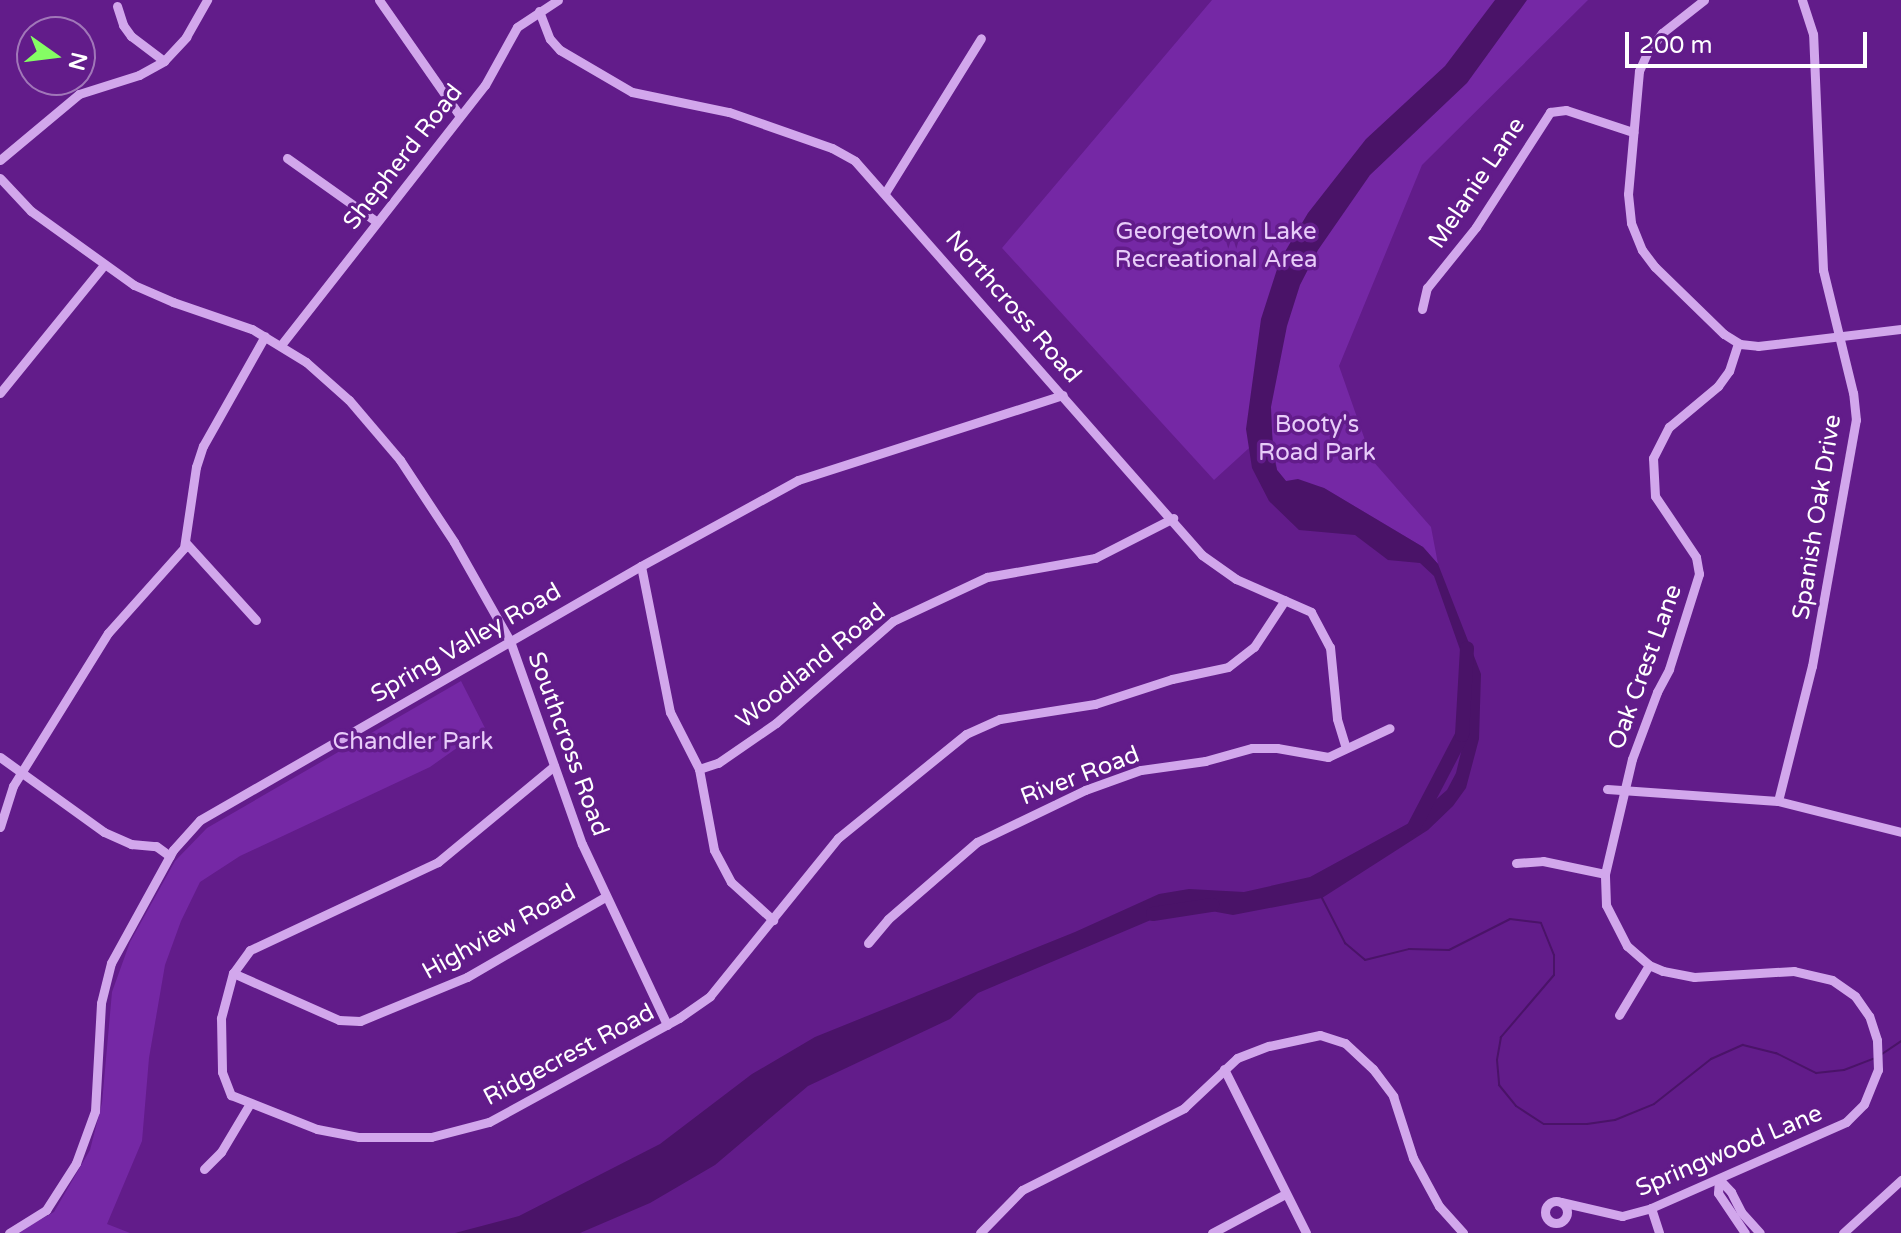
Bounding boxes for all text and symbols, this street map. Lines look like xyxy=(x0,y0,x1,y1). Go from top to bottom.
north arrow xyxy=(16,16,96,96)
scale bar xyxy=(1629,16,1871,66)
text: 200 m xyxy=(1639,31,1713,60)
text: N xyxy=(63,50,92,73)
street label: Shepherd Road xyxy=(337,79,469,235)
street label: Melanie Lane xyxy=(1423,112,1531,254)
park label: Georgetown Lake Recreational Area xyxy=(1115,218,1317,274)
street label: Northcross Road xyxy=(939,225,1087,389)
park label: Booty's Road Park xyxy=(1258,411,1376,467)
street label: Spanish Oak Drive xyxy=(1787,412,1847,622)
street label: Spring Valley Road xyxy=(366,577,566,709)
street label: Oak Crest Lane xyxy=(1602,581,1688,753)
street label: Woodland Road xyxy=(731,597,891,735)
street label: Southcross Road xyxy=(521,648,615,840)
park label: Chandler Park xyxy=(333,728,493,756)
street label: River Road xyxy=(1017,740,1143,812)
street label: Highview Road xyxy=(417,878,581,986)
street label: Ridgecrest Road xyxy=(479,998,659,1112)
street label: Springwood Lane xyxy=(1632,1099,1826,1203)

